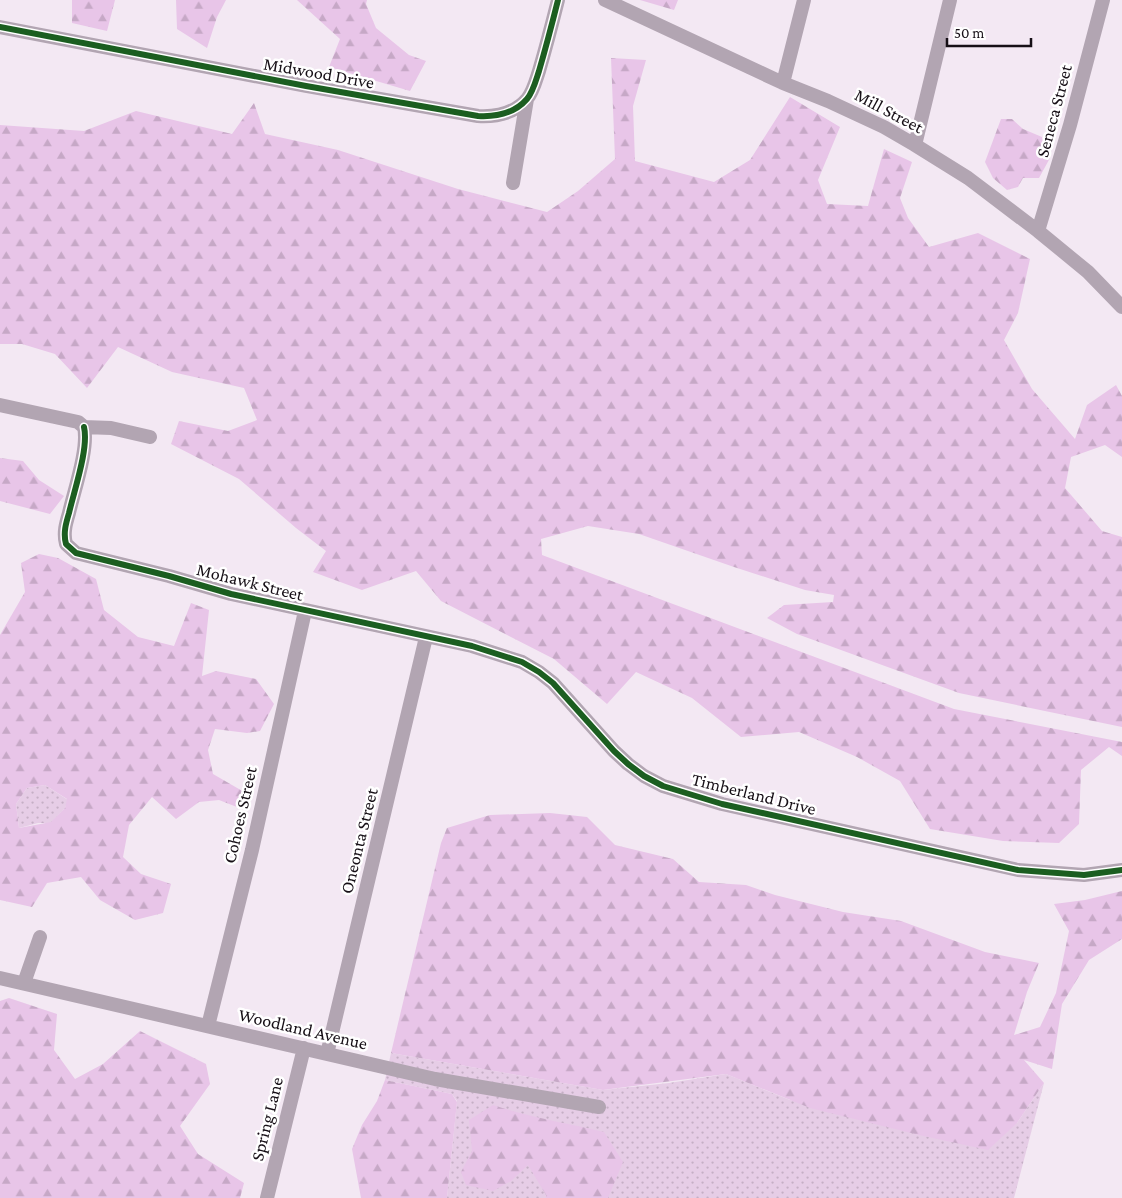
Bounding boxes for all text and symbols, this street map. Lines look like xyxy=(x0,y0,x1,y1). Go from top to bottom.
scale bar xyxy=(947,15,1031,47)
text: 50 m xyxy=(954,25,984,41)
street label: Midwood Drive xyxy=(262,53,376,93)
street label: Seneca Street xyxy=(1032,61,1076,160)
street label: Mill Street xyxy=(851,85,928,138)
street label: Mohawk Street xyxy=(195,559,306,605)
street label: Cohoes Street xyxy=(219,764,261,865)
street label: Timberland Drive xyxy=(690,769,818,819)
street label: Oneonta Street xyxy=(336,785,382,896)
street label: Woodland Avenue xyxy=(237,1004,369,1054)
street label: Spring Lane xyxy=(247,1075,287,1163)

